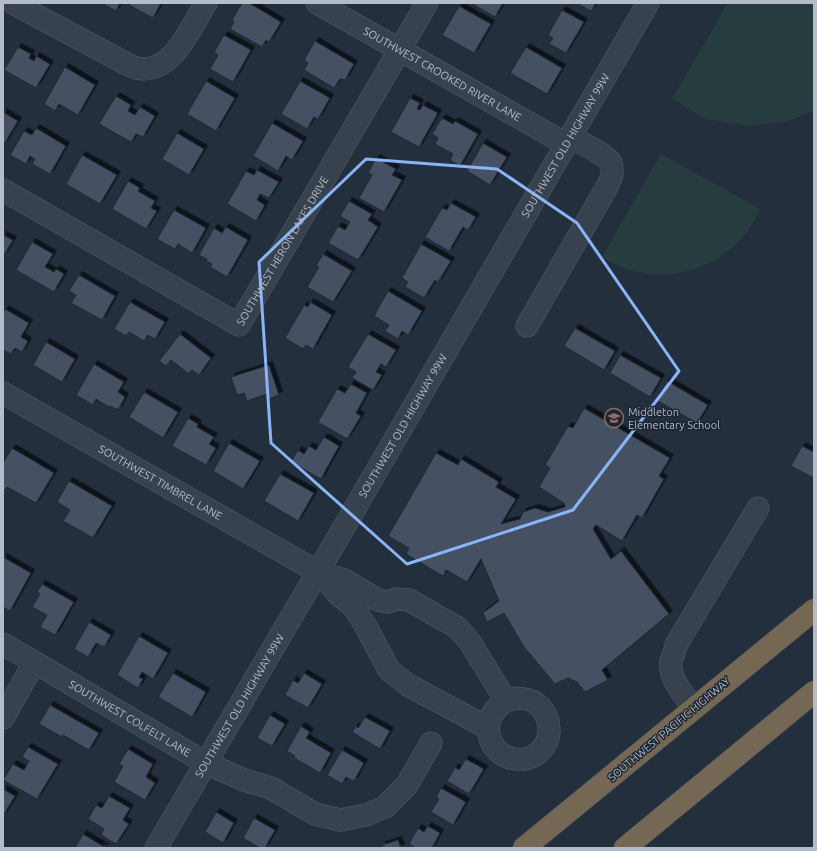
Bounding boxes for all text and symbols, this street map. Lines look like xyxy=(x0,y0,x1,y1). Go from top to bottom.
street label: SOUTHWEST CROOKED RIVER LANE xyxy=(361,24,523,123)
street label: SOUTHWEST OLD HIGHWAY 99W xyxy=(519,72,612,220)
street label: SOUTHWEST HERON LAKES DRIVE xyxy=(234,174,331,327)
street label: SOUTHWEST OLD HIGHWAY 99W xyxy=(356,352,449,500)
place label: Middleton Elementary School xyxy=(628,406,720,431)
school or university icon: Middleton Elementary School xyxy=(603,407,625,429)
street label: SOUTHWEST TIMBREL LANE xyxy=(96,443,224,522)
street label: SOUTHWEST OLD HIGHWAY 99W xyxy=(193,632,286,780)
street label: SOUTHWEST PACIFIC HIGHWAY xyxy=(606,674,733,783)
street label: SOUTHWEST COLFELT LANE xyxy=(67,678,193,759)

